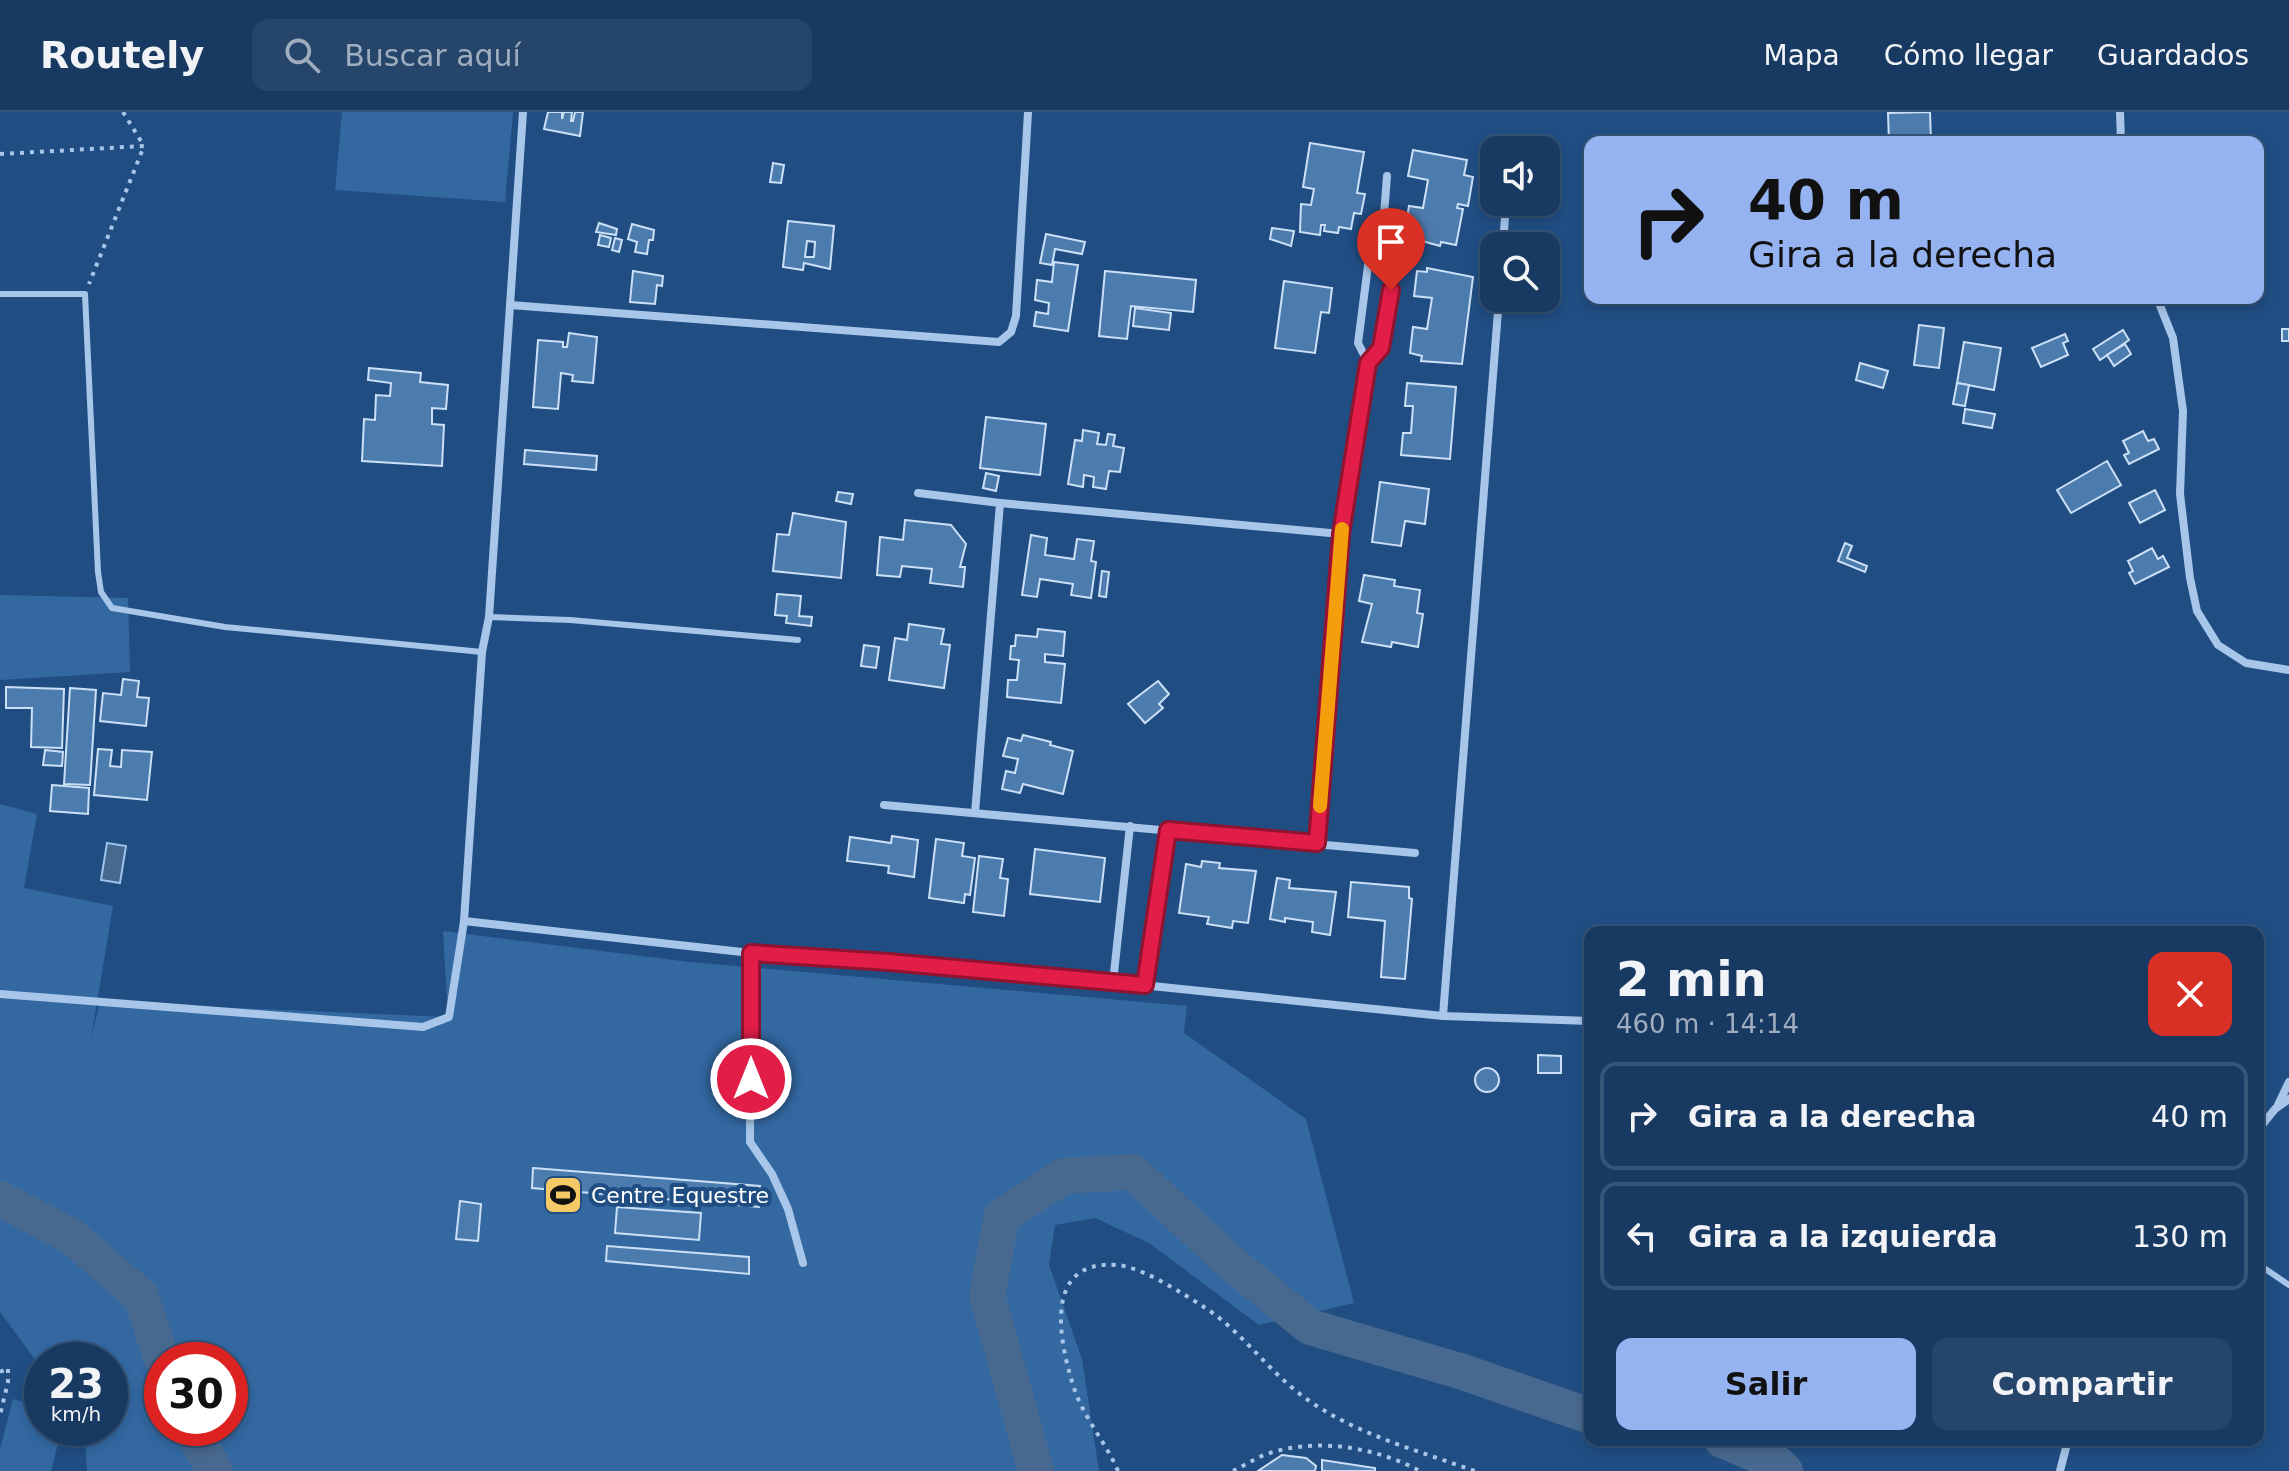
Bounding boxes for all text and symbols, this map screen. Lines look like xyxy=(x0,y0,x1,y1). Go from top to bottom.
search box xyxy=(252,19,812,91)
text: Routely xyxy=(40,33,204,77)
icon: search xyxy=(280,33,324,77)
text: Buscar aquí xyxy=(344,38,521,73)
text: Mapa xyxy=(1763,39,1840,72)
text: Cómo llegar xyxy=(1884,39,2053,72)
text: Guardados xyxy=(2097,39,2249,72)
map controls xyxy=(1480,136,1560,312)
button: sound xyxy=(1480,136,1560,216)
text: 40 m xyxy=(1748,167,1904,232)
icon: right xyxy=(1616,168,1720,272)
pin xyxy=(1357,208,1425,290)
icon: arrive xyxy=(1369,220,1413,264)
button: search xyxy=(1480,232,1560,312)
text: Gira a la derecha xyxy=(1748,234,2057,275)
text: 2 min xyxy=(1616,951,1767,1007)
button: close xyxy=(2148,952,2232,1036)
text: 460 m · 14:14 xyxy=(1616,1009,1799,1039)
position arrow xyxy=(709,1037,793,1121)
icon: right xyxy=(1620,1094,1664,1138)
text: Gira a la derecha xyxy=(1688,1099,1976,1134)
text: 40 m xyxy=(2151,1099,2228,1134)
sports icon: Centre Equestre xyxy=(542,1174,584,1216)
place label: Centre Equestre xyxy=(591,1183,769,1208)
icon: left xyxy=(1620,1214,1664,1258)
text: Gira a la izquierda xyxy=(1688,1219,1998,1254)
text: 130 m xyxy=(2132,1219,2228,1254)
button: Salir xyxy=(1616,1338,1916,1430)
button: Compartir xyxy=(1932,1338,2232,1430)
speed limit sign: 30 xyxy=(144,1342,248,1446)
text: 23 xyxy=(48,1361,104,1407)
text: km/h xyxy=(51,1402,101,1426)

